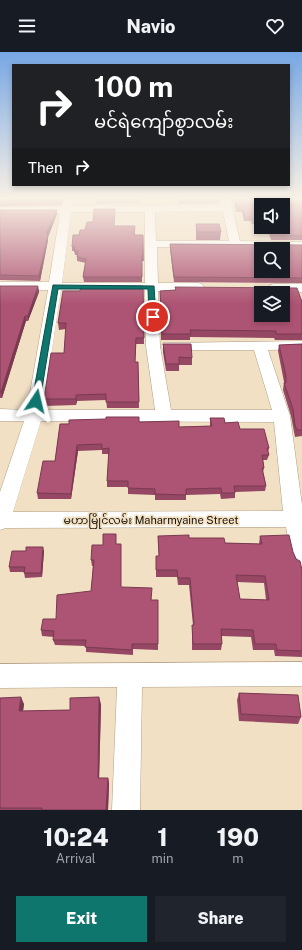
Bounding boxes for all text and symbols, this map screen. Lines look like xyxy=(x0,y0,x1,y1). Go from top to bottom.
icon: menu xyxy=(16,15,38,37)
icon: heart xyxy=(264,15,286,37)
text: Navio xyxy=(126,16,176,37)
text: 100 m xyxy=(94,70,173,103)
icon: right xyxy=(28,80,80,132)
text: မင်ရဲကျော်စွာလမ်း xyxy=(94,111,233,132)
icon: right xyxy=(71,156,93,178)
text: Then xyxy=(28,159,63,176)
map controls xyxy=(254,198,290,322)
button: sound xyxy=(254,198,290,234)
button: search xyxy=(254,242,290,278)
button: layers xyxy=(254,286,290,322)
pin xyxy=(136,300,170,334)
icon: arrive xyxy=(142,306,164,328)
position arrow xyxy=(15,380,57,422)
street label: မဟာမြိုင်လမ်း Maharmyaine Street xyxy=(64,513,238,529)
text: 10:24 xyxy=(43,823,108,851)
text: 1 xyxy=(157,823,168,851)
text: 190 xyxy=(217,823,259,851)
text: Arrival xyxy=(56,851,96,866)
text: min xyxy=(151,851,174,866)
text: m xyxy=(232,851,243,866)
button: Exit xyxy=(16,896,147,942)
button: Share xyxy=(155,896,286,942)

